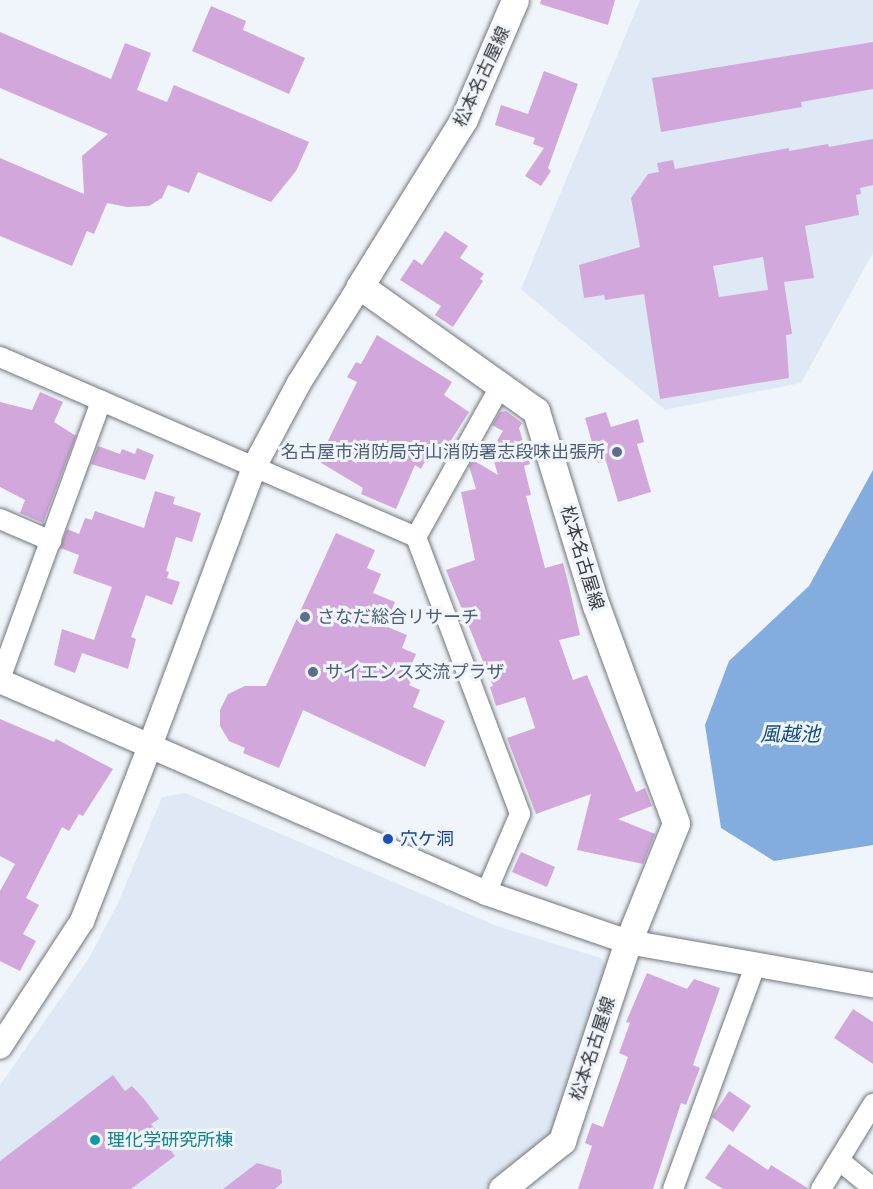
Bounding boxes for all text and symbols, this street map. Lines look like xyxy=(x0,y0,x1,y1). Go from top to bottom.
street label: 松本名古屋線 xyxy=(449,23,515,131)
place label: 名古屋市消防局守山消防署志段味出張所 xyxy=(281,441,605,463)
marker: 名古屋市消防局守山消防署志段味出張所 xyxy=(610,445,624,459)
street label: 松本名古屋線 xyxy=(556,503,608,613)
place label: さなだ総合リサーチ xyxy=(317,606,479,628)
marker: さなだ総合リサーチ xyxy=(298,610,312,624)
place label: サイエンス交流プラザ xyxy=(325,661,505,683)
marker: サイエンス交流プラザ xyxy=(306,665,320,679)
water label: 風越池 xyxy=(760,722,820,746)
place label: 穴ケ洞 xyxy=(400,828,454,850)
marker: 穴ケ洞 xyxy=(381,832,395,846)
street label: 松本名古屋線 xyxy=(566,994,620,1104)
place label: 理化学研究所棟 xyxy=(107,1129,233,1151)
marker: 理化学研究所棟 xyxy=(88,1133,102,1147)

